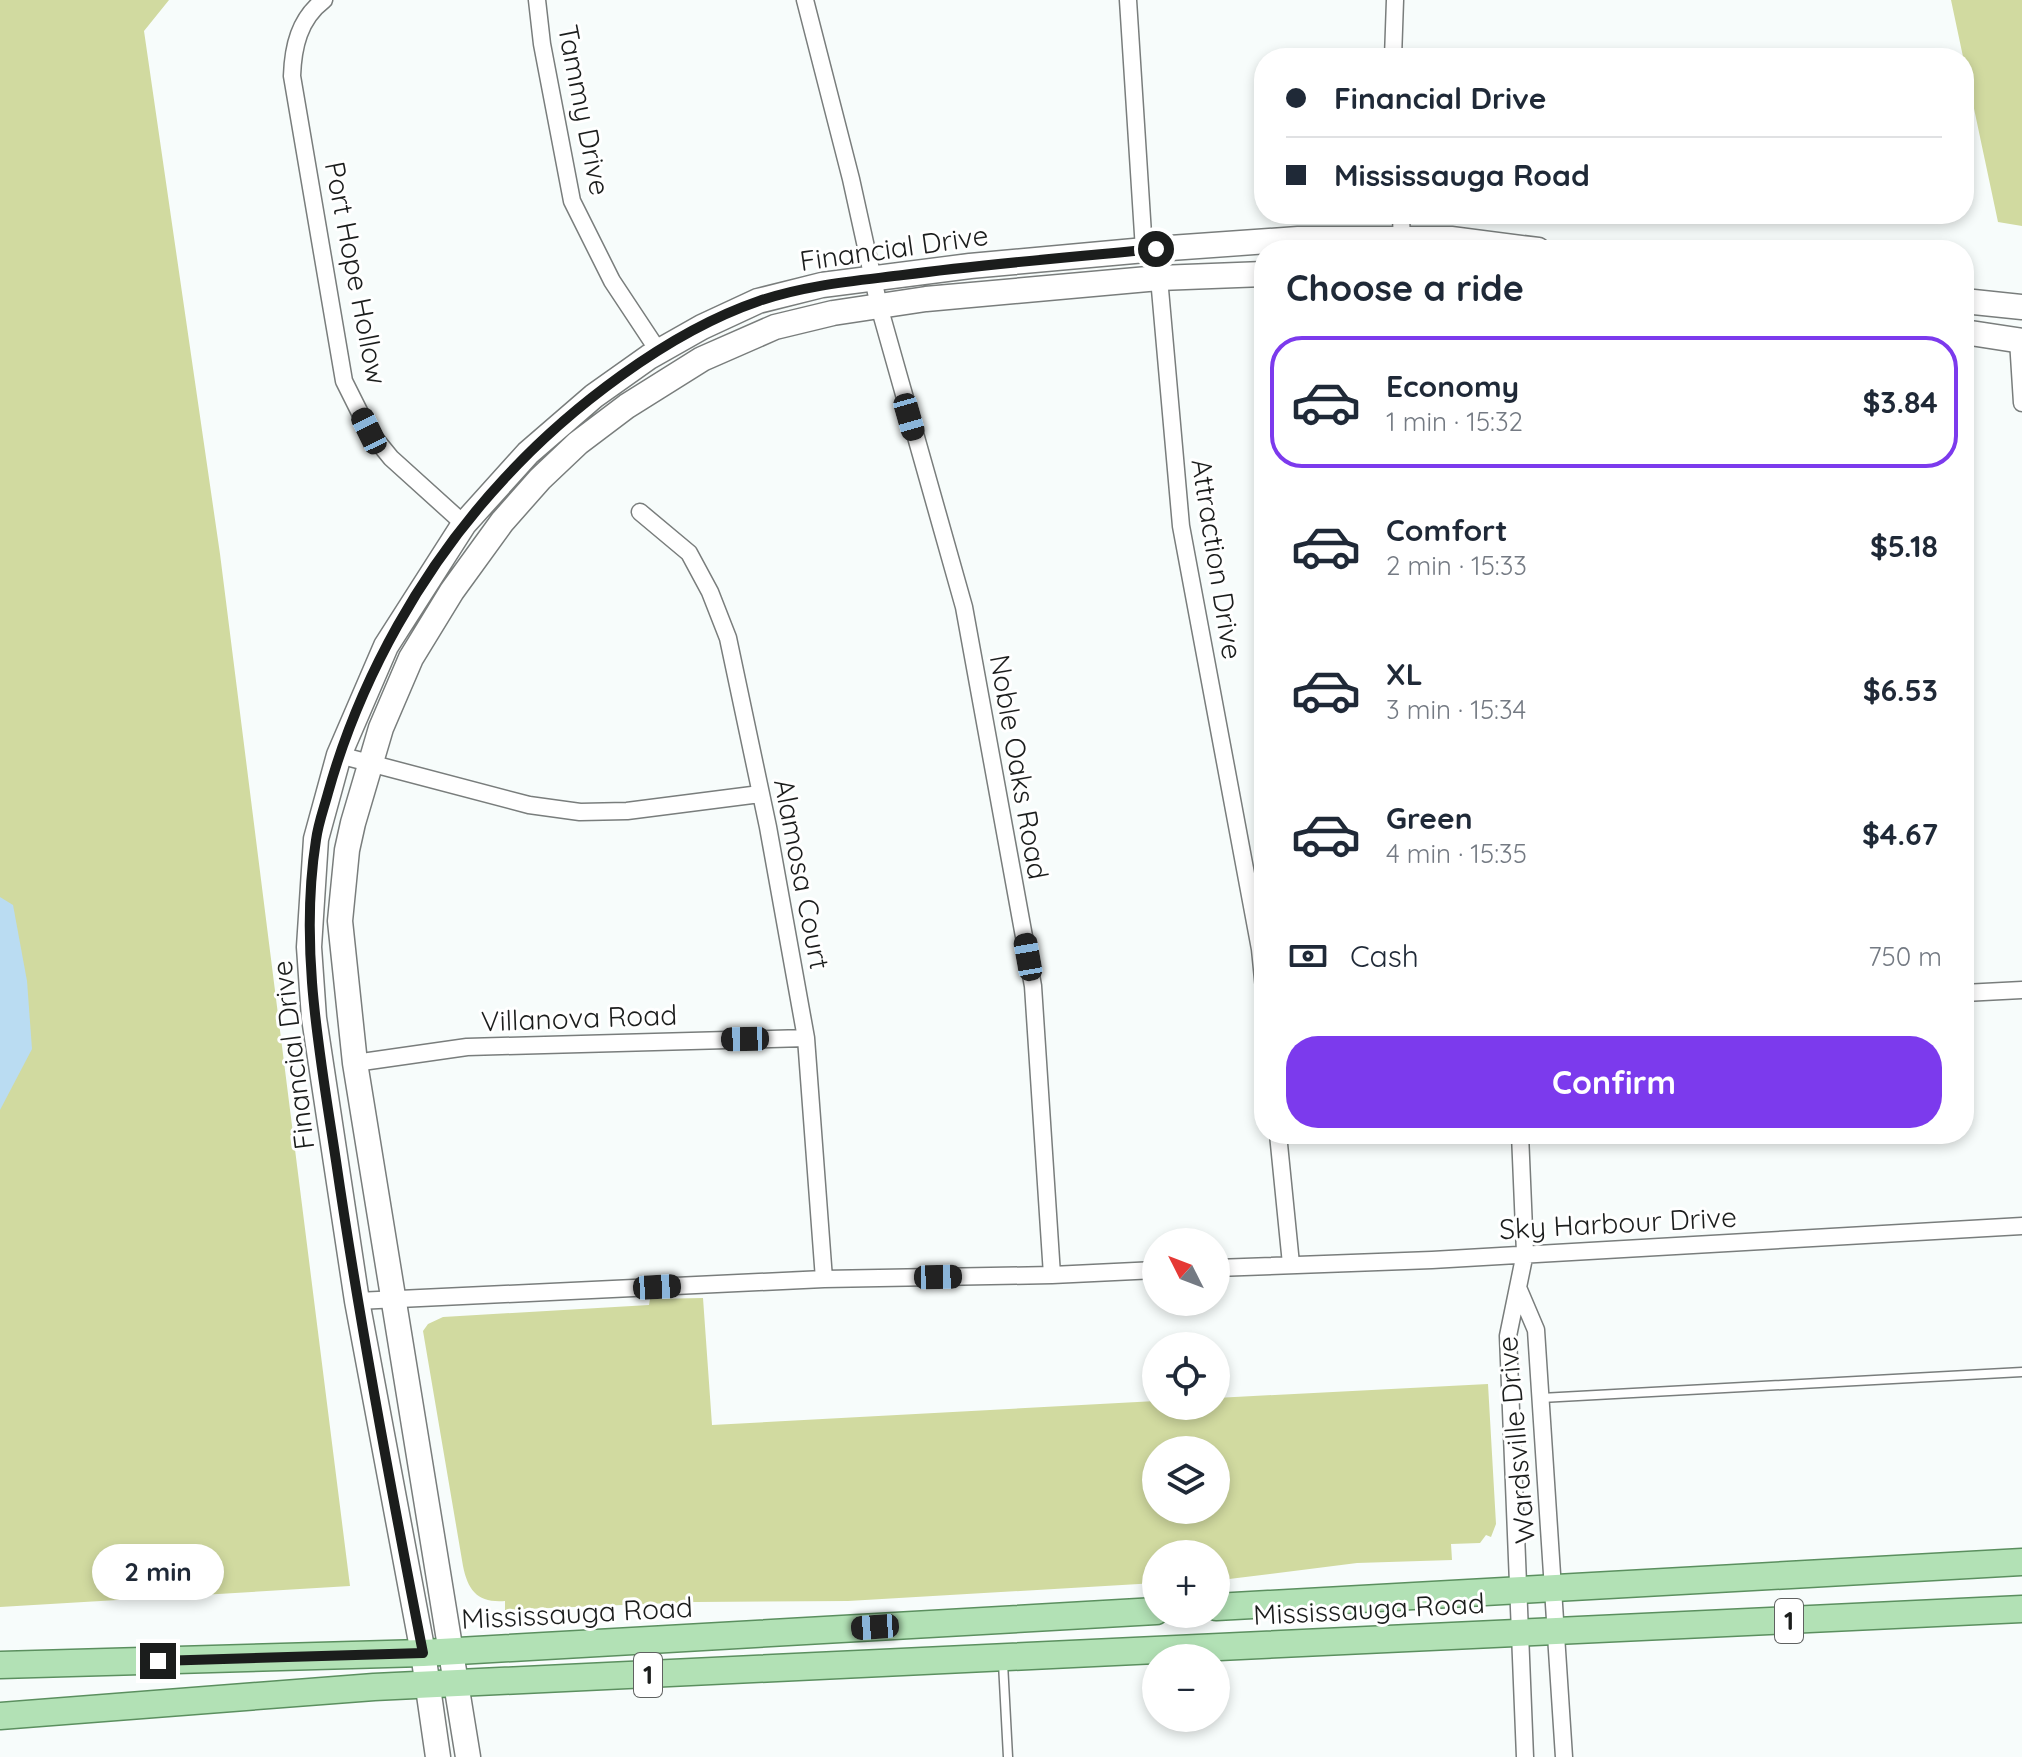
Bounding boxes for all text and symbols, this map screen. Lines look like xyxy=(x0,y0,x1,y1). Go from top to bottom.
street label: Tammy Drive xyxy=(551,22,618,198)
text: Financial Drive xyxy=(1334,79,1547,117)
text: Mississauga Road xyxy=(1334,156,1590,194)
street label: Port Hope Hollow xyxy=(318,158,395,387)
street label: Financial Drive xyxy=(797,217,991,278)
route start xyxy=(1138,231,1174,267)
text: Choose a ride xyxy=(1286,265,1524,310)
icon: car xyxy=(1290,366,1362,438)
text: Economy xyxy=(1386,367,1519,405)
text: $3.84 xyxy=(1862,383,1938,421)
car xyxy=(891,391,927,443)
car xyxy=(348,404,390,458)
text: 1 min · 15:32 xyxy=(1386,405,1523,438)
street label: Attraction Drive xyxy=(1184,456,1251,662)
icon: car xyxy=(1290,510,1362,582)
text: Comfort xyxy=(1386,511,1507,549)
text: $5.18 xyxy=(1870,527,1938,565)
text: 2 min · 15:33 xyxy=(1386,549,1527,582)
street label: Noble Oaks Road xyxy=(983,652,1056,882)
icon: car xyxy=(1290,654,1362,726)
text: XL xyxy=(1386,655,1423,693)
text: $6.53 xyxy=(1863,671,1938,709)
text: 3 min · 15:34 xyxy=(1386,693,1526,726)
street label: Alamosa Court xyxy=(767,776,838,972)
icon: car xyxy=(1290,798,1362,870)
text: Green xyxy=(1386,799,1473,837)
text: $4.67 xyxy=(1862,815,1938,853)
text: 4 min · 15:35 xyxy=(1386,837,1527,870)
car xyxy=(1012,931,1044,983)
icon: cash xyxy=(1286,934,1330,978)
text: Cash xyxy=(1350,937,1419,975)
text: 750 m xyxy=(1868,940,1942,973)
street label: Financial Drive xyxy=(264,959,321,1152)
street label: Villanova Road xyxy=(480,997,678,1038)
car xyxy=(721,1027,769,1051)
button: Confirm xyxy=(1286,1036,1942,1128)
street label: Sky Harbour Drive xyxy=(1498,1199,1738,1246)
north arrow xyxy=(1142,1228,1230,1316)
map controls xyxy=(1142,1228,1230,1732)
car xyxy=(914,1265,962,1289)
car xyxy=(632,1274,682,1300)
button: locate xyxy=(1142,1332,1230,1420)
street label: Wardsville Drive xyxy=(1489,1335,1542,1545)
button: layers xyxy=(1142,1436,1230,1524)
button: + xyxy=(1142,1540,1230,1628)
callout: 2 min xyxy=(92,1545,224,1601)
text: 2 min xyxy=(124,1555,192,1588)
street label: Mississauga Road xyxy=(1252,1585,1486,1632)
street label: Mississauga Road xyxy=(460,1589,694,1636)
road number: 1 xyxy=(1775,1599,1803,1643)
car xyxy=(850,1613,900,1641)
route end xyxy=(140,1643,176,1679)
button: − xyxy=(1142,1644,1230,1732)
road number: 1 xyxy=(634,1653,662,1697)

